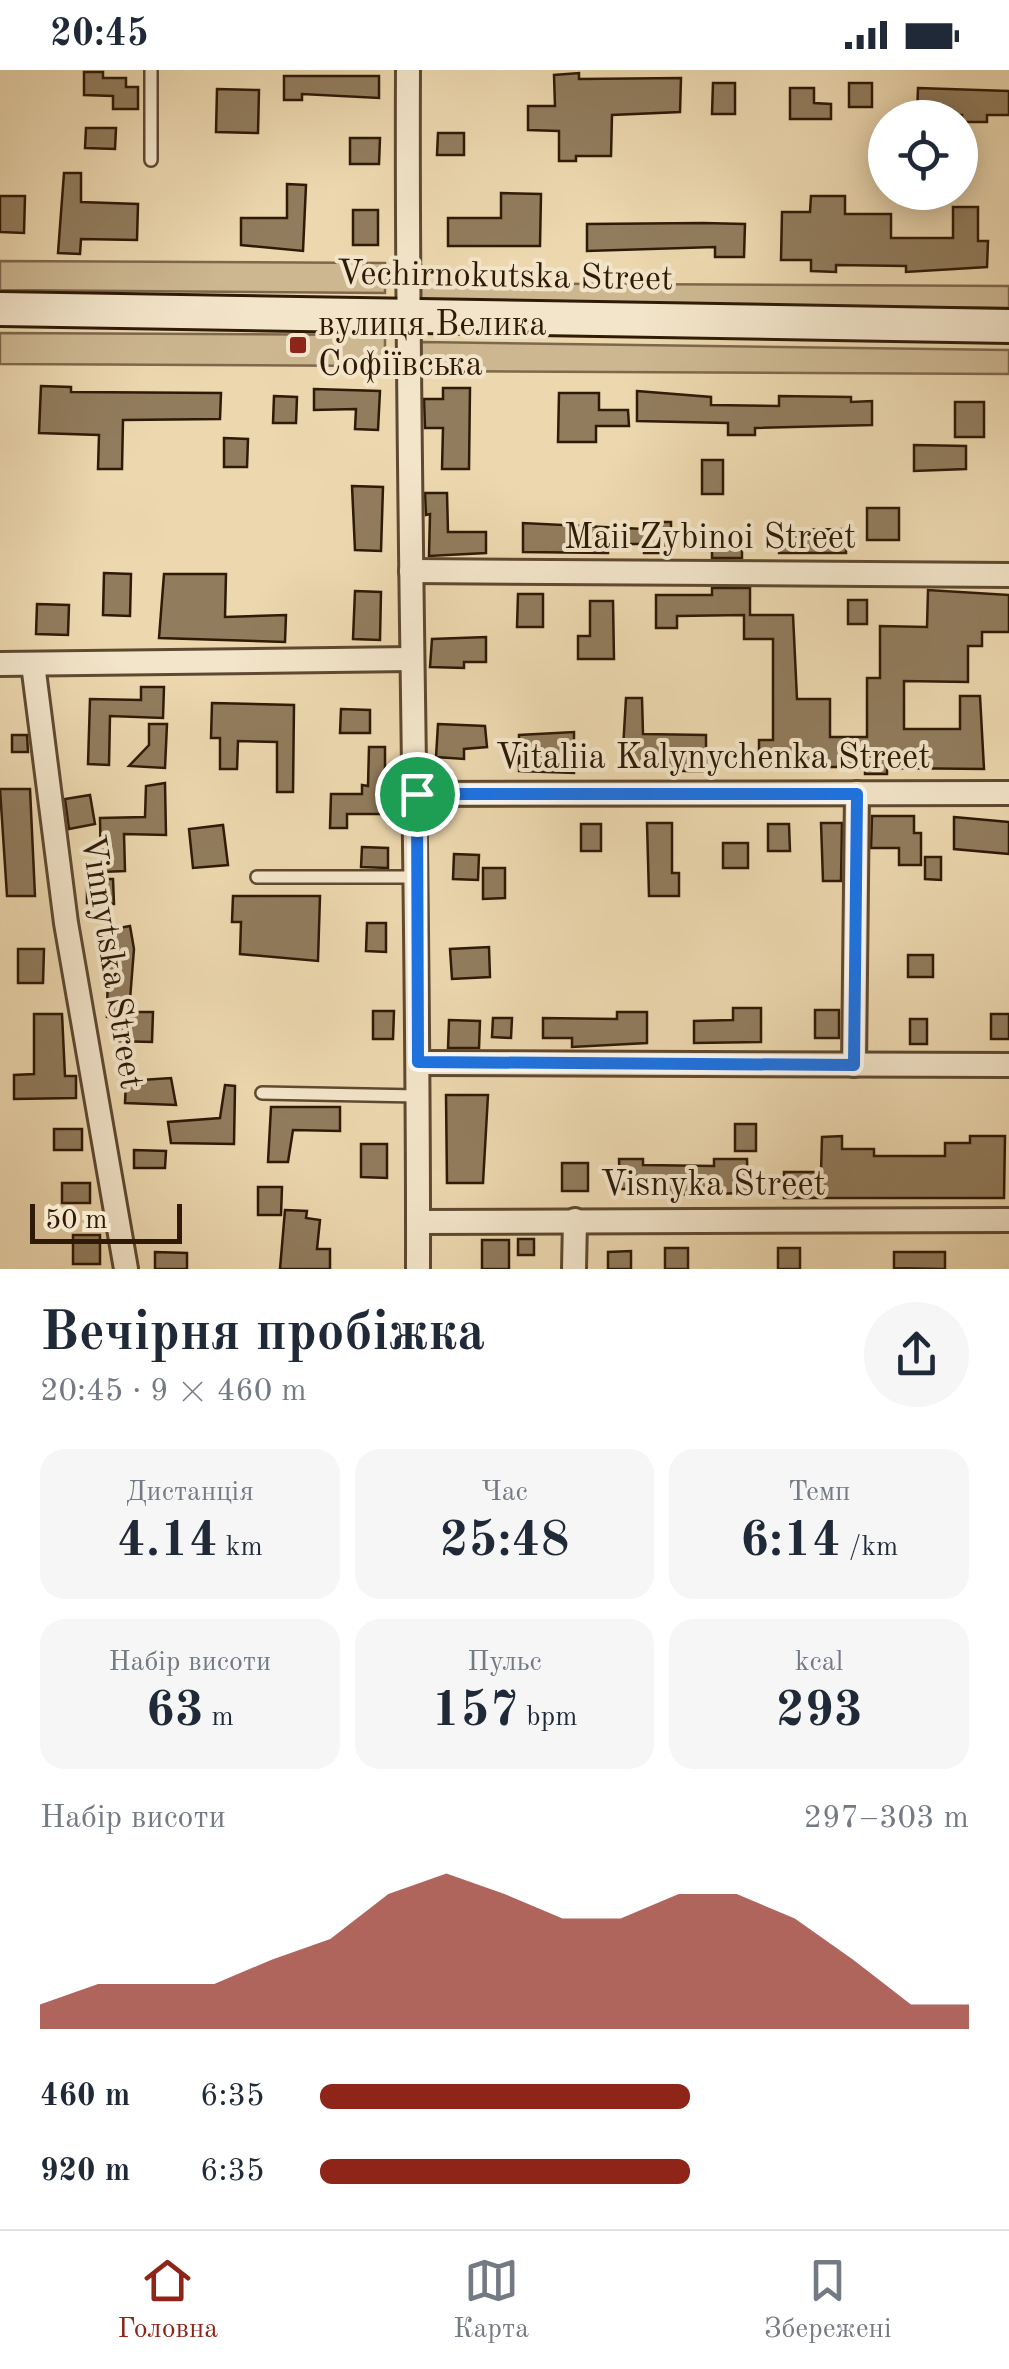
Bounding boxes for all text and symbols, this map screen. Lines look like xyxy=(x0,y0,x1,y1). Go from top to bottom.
text: 20:45 xyxy=(50,16,149,54)
map controls xyxy=(868,100,978,210)
button: locate xyxy=(868,100,978,210)
street label: Vechirnokutska Street xyxy=(336,257,674,297)
place label: вулиця Велика Софіївська xyxy=(318,308,547,384)
marker: вулиця Велика Софіївська xyxy=(287,334,309,356)
street label: Maii Zybinoi Street xyxy=(564,521,856,556)
street label: Vitaliia Kalynychenka Street xyxy=(496,741,930,776)
pin xyxy=(375,752,460,837)
icon: arrive xyxy=(390,767,445,822)
street label: Vinnytska Street xyxy=(74,832,148,1092)
street label: Visnyka Street xyxy=(600,1168,826,1203)
scale bar xyxy=(30,1199,182,1244)
text: 50 m xyxy=(45,1207,108,1235)
button: share xyxy=(864,1302,969,1407)
text: Вечірня пробіжка xyxy=(40,1307,485,1362)
text: 20:45 · 9 × 460 m xyxy=(40,1376,307,1408)
text: Дистанція xyxy=(126,1479,254,1507)
text: Час xyxy=(481,1479,528,1507)
text: Темп xyxy=(788,1479,850,1507)
text: 4.14 xyxy=(117,1517,218,1567)
text: 25:48 xyxy=(439,1517,569,1567)
text: 6:14 xyxy=(740,1517,841,1567)
text: km xyxy=(218,1534,263,1562)
text: /km xyxy=(841,1534,898,1562)
text: Набір висоти xyxy=(109,1649,271,1677)
text: Пульс xyxy=(467,1649,542,1677)
text: kcal xyxy=(795,1649,843,1677)
text: 63 xyxy=(146,1687,204,1737)
text: 157 xyxy=(432,1687,519,1737)
text: 293 xyxy=(776,1687,863,1737)
text: m xyxy=(204,1704,234,1732)
text: bpm xyxy=(519,1704,577,1732)
text: Набір висоти xyxy=(40,1803,226,1835)
text: 297–303 m xyxy=(803,1803,969,1835)
text: 460 m xyxy=(40,2081,130,2113)
text: 6:35 xyxy=(200,2081,265,2113)
text: 920 m xyxy=(40,2156,130,2188)
text: 6:35 xyxy=(200,2156,265,2188)
tab: Головна xyxy=(118,2253,218,2348)
tab: Карта xyxy=(453,2253,529,2348)
tab: Збережені xyxy=(764,2253,892,2348)

